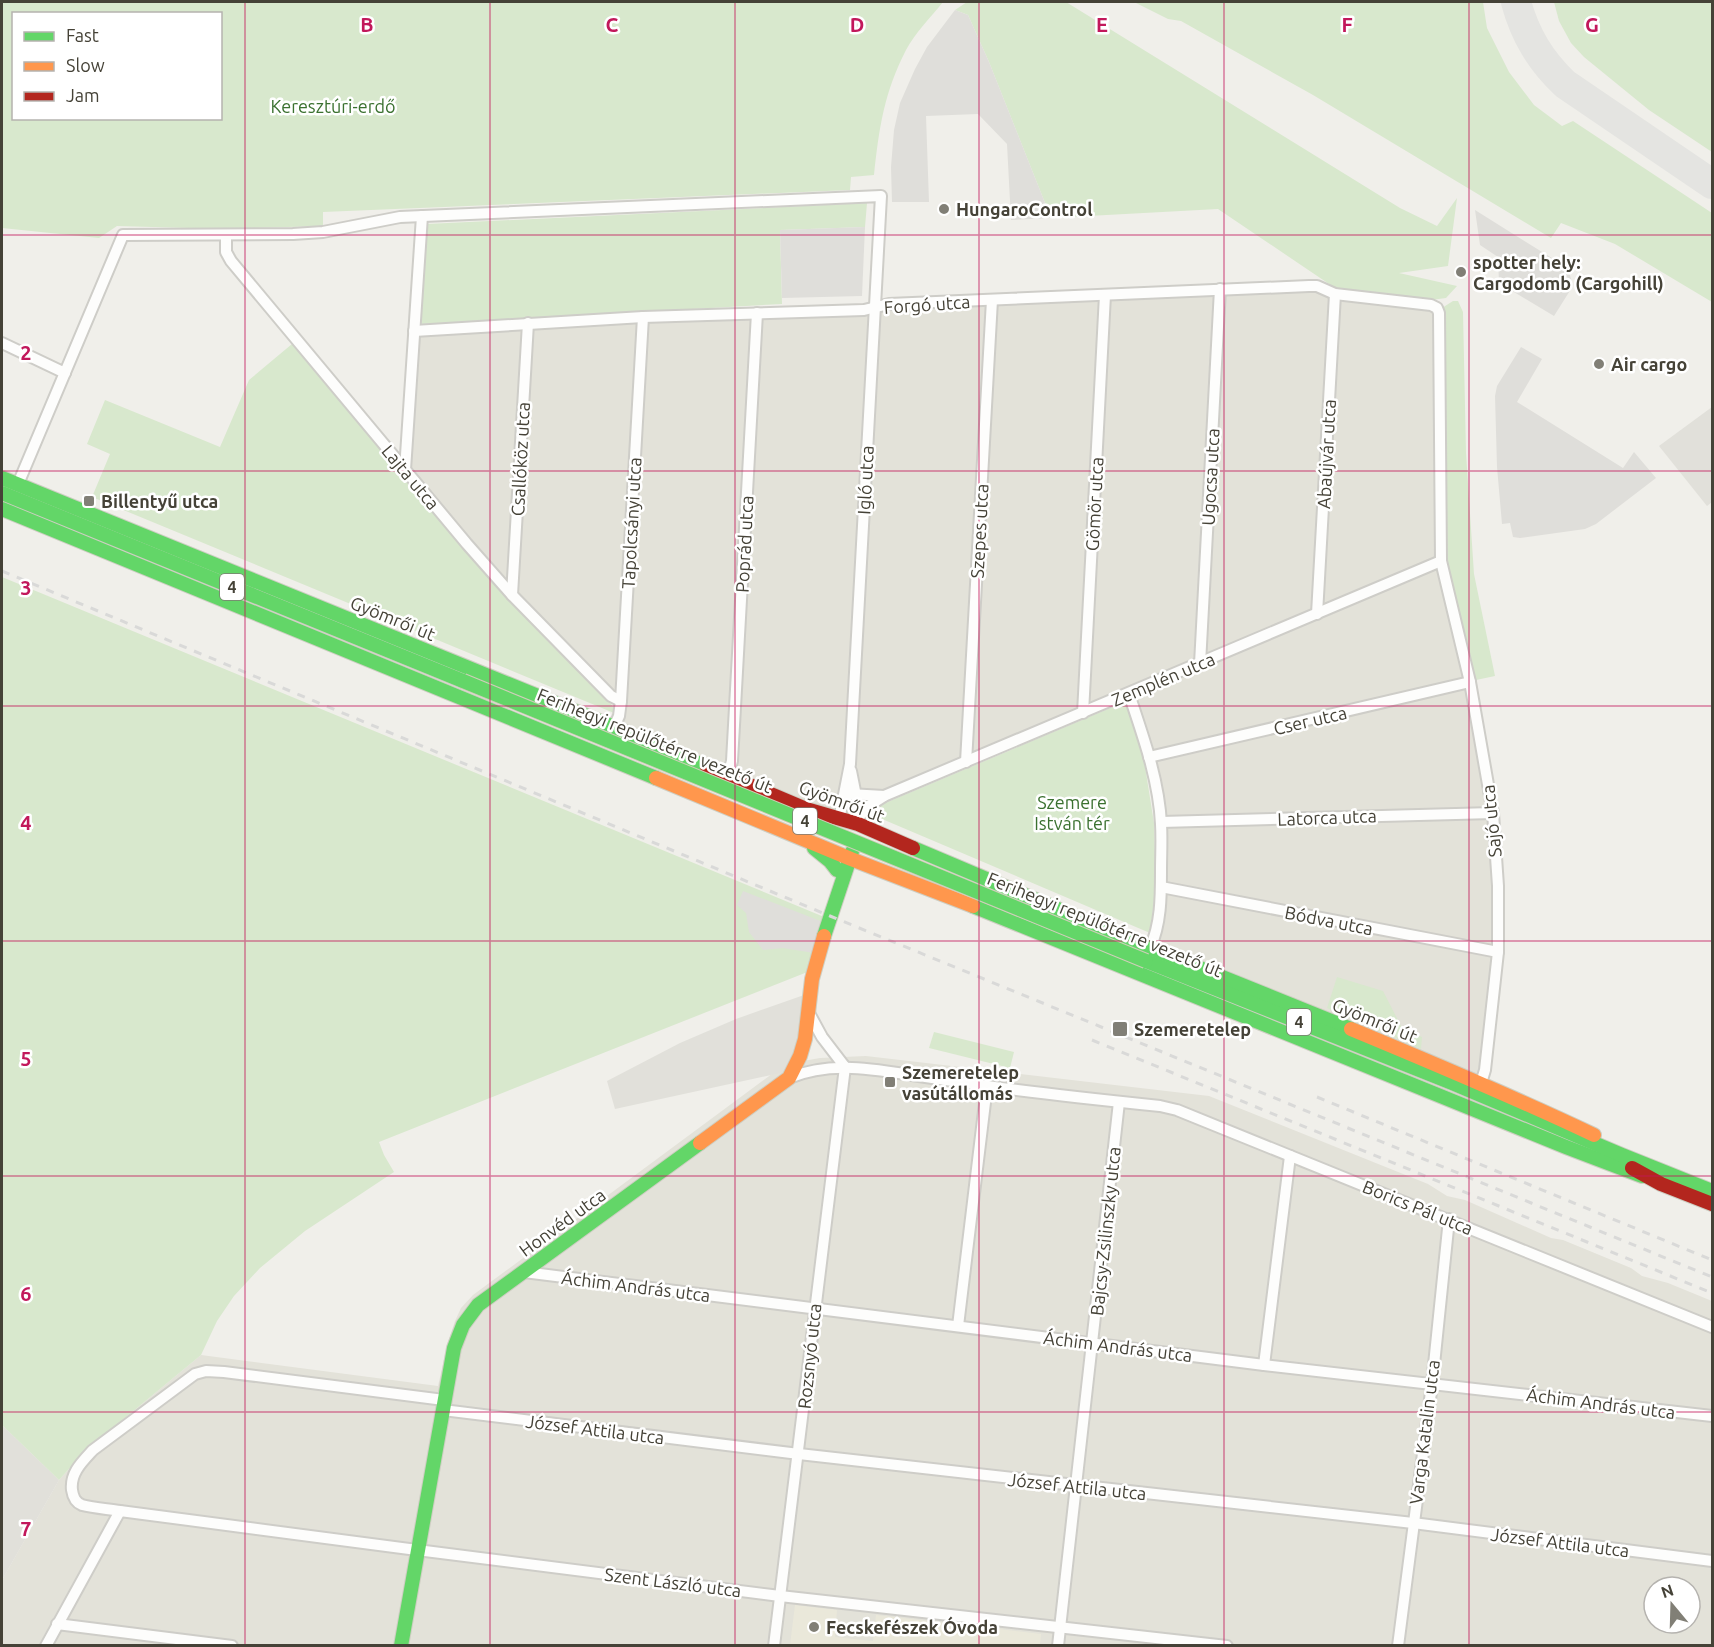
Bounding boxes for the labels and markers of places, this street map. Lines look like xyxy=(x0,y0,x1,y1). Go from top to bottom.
place label: HungaroControl xyxy=(956,199,1093,219)
marker: HungaroControl xyxy=(937,202,951,216)
place label: spotter hely: Cargodomb (Cargohill) xyxy=(1473,252,1664,294)
marker: spotter hely: Cargodomb (Cargohill) xyxy=(1454,265,1468,279)
place label: Air cargo xyxy=(1611,354,1687,374)
marker: Air cargo xyxy=(1592,357,1606,371)
place label: Billentyű utca xyxy=(101,491,218,511)
marker: Billentyű utca xyxy=(82,494,96,508)
place label: Szemeretelep xyxy=(1134,1019,1251,1039)
marker: Szemeretelep xyxy=(1111,1020,1129,1038)
place label: Szemeretelep vasútállomás xyxy=(902,1062,1019,1103)
marker: Szemeretelep vasútállomás xyxy=(883,1075,897,1089)
place label: Fecskefészek Óvoda xyxy=(826,1616,998,1637)
marker: Fecskefészek Óvoda xyxy=(807,1620,821,1634)

